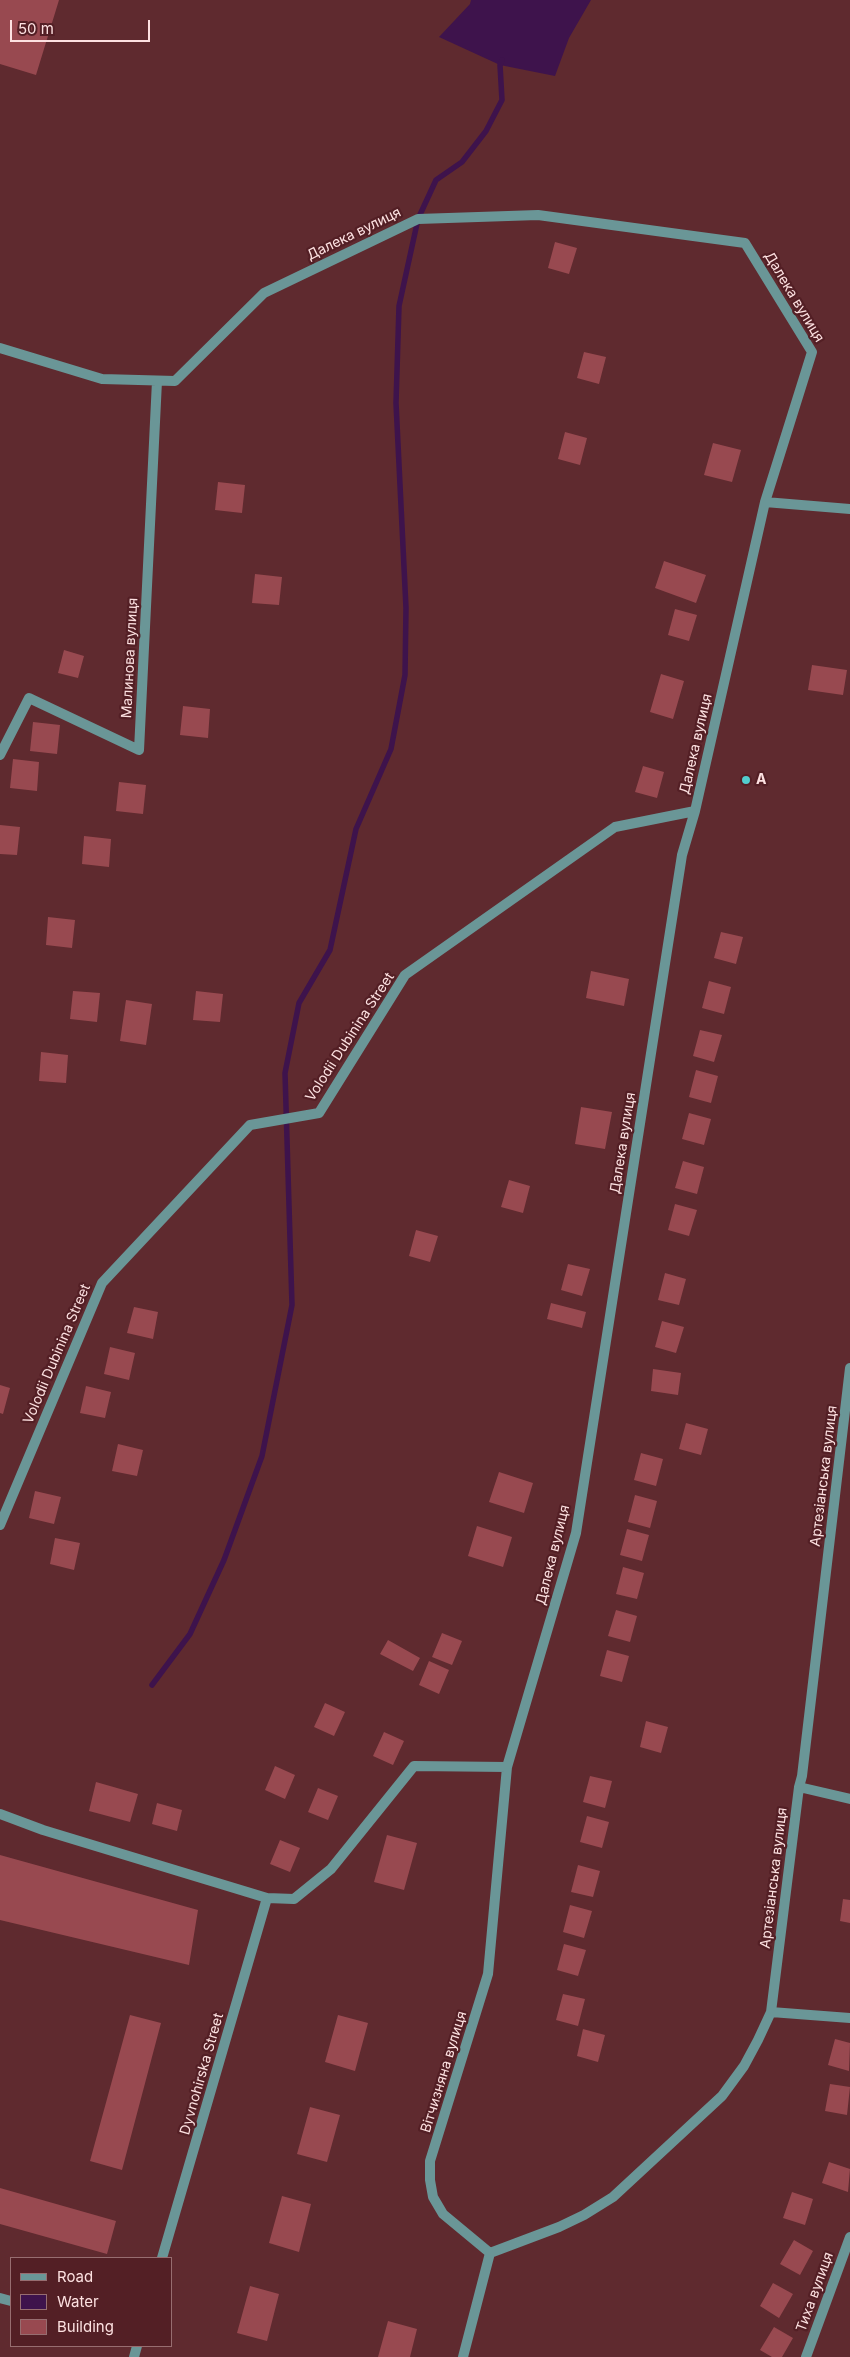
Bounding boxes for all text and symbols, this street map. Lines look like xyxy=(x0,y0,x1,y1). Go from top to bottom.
scale bar xyxy=(12,10,152,42)
text: 50 m xyxy=(18,19,54,38)
street label: Далека вулиця xyxy=(304,204,404,264)
street label: Далека вулиця xyxy=(760,249,828,345)
street label: Малинова вулиця xyxy=(118,597,142,719)
street label: Далека вулиця xyxy=(676,692,716,796)
place label: А xyxy=(756,772,766,788)
marker: А xyxy=(740,774,752,786)
street label: Volodii Dubinina Street xyxy=(302,970,398,1104)
street label: Далека вулиця xyxy=(607,1091,639,1195)
street label: Volodii Dubinina Street xyxy=(20,1282,94,1426)
street label: Артезіанська вулиця xyxy=(807,1405,841,1547)
street label: Далека вулиця xyxy=(532,1503,574,1607)
street label: Артезіанська вулиця xyxy=(757,1807,791,1949)
street label: Вітчизняна вулиця xyxy=(418,2009,470,2135)
street label: Dyvnohirska Street xyxy=(177,2011,227,2137)
street label: Тиха вулиця xyxy=(793,2250,837,2334)
legend xyxy=(10,2257,172,2347)
text: Road xyxy=(57,2267,93,2286)
text: Water xyxy=(57,2292,99,2311)
text: Building xyxy=(57,2317,114,2336)

